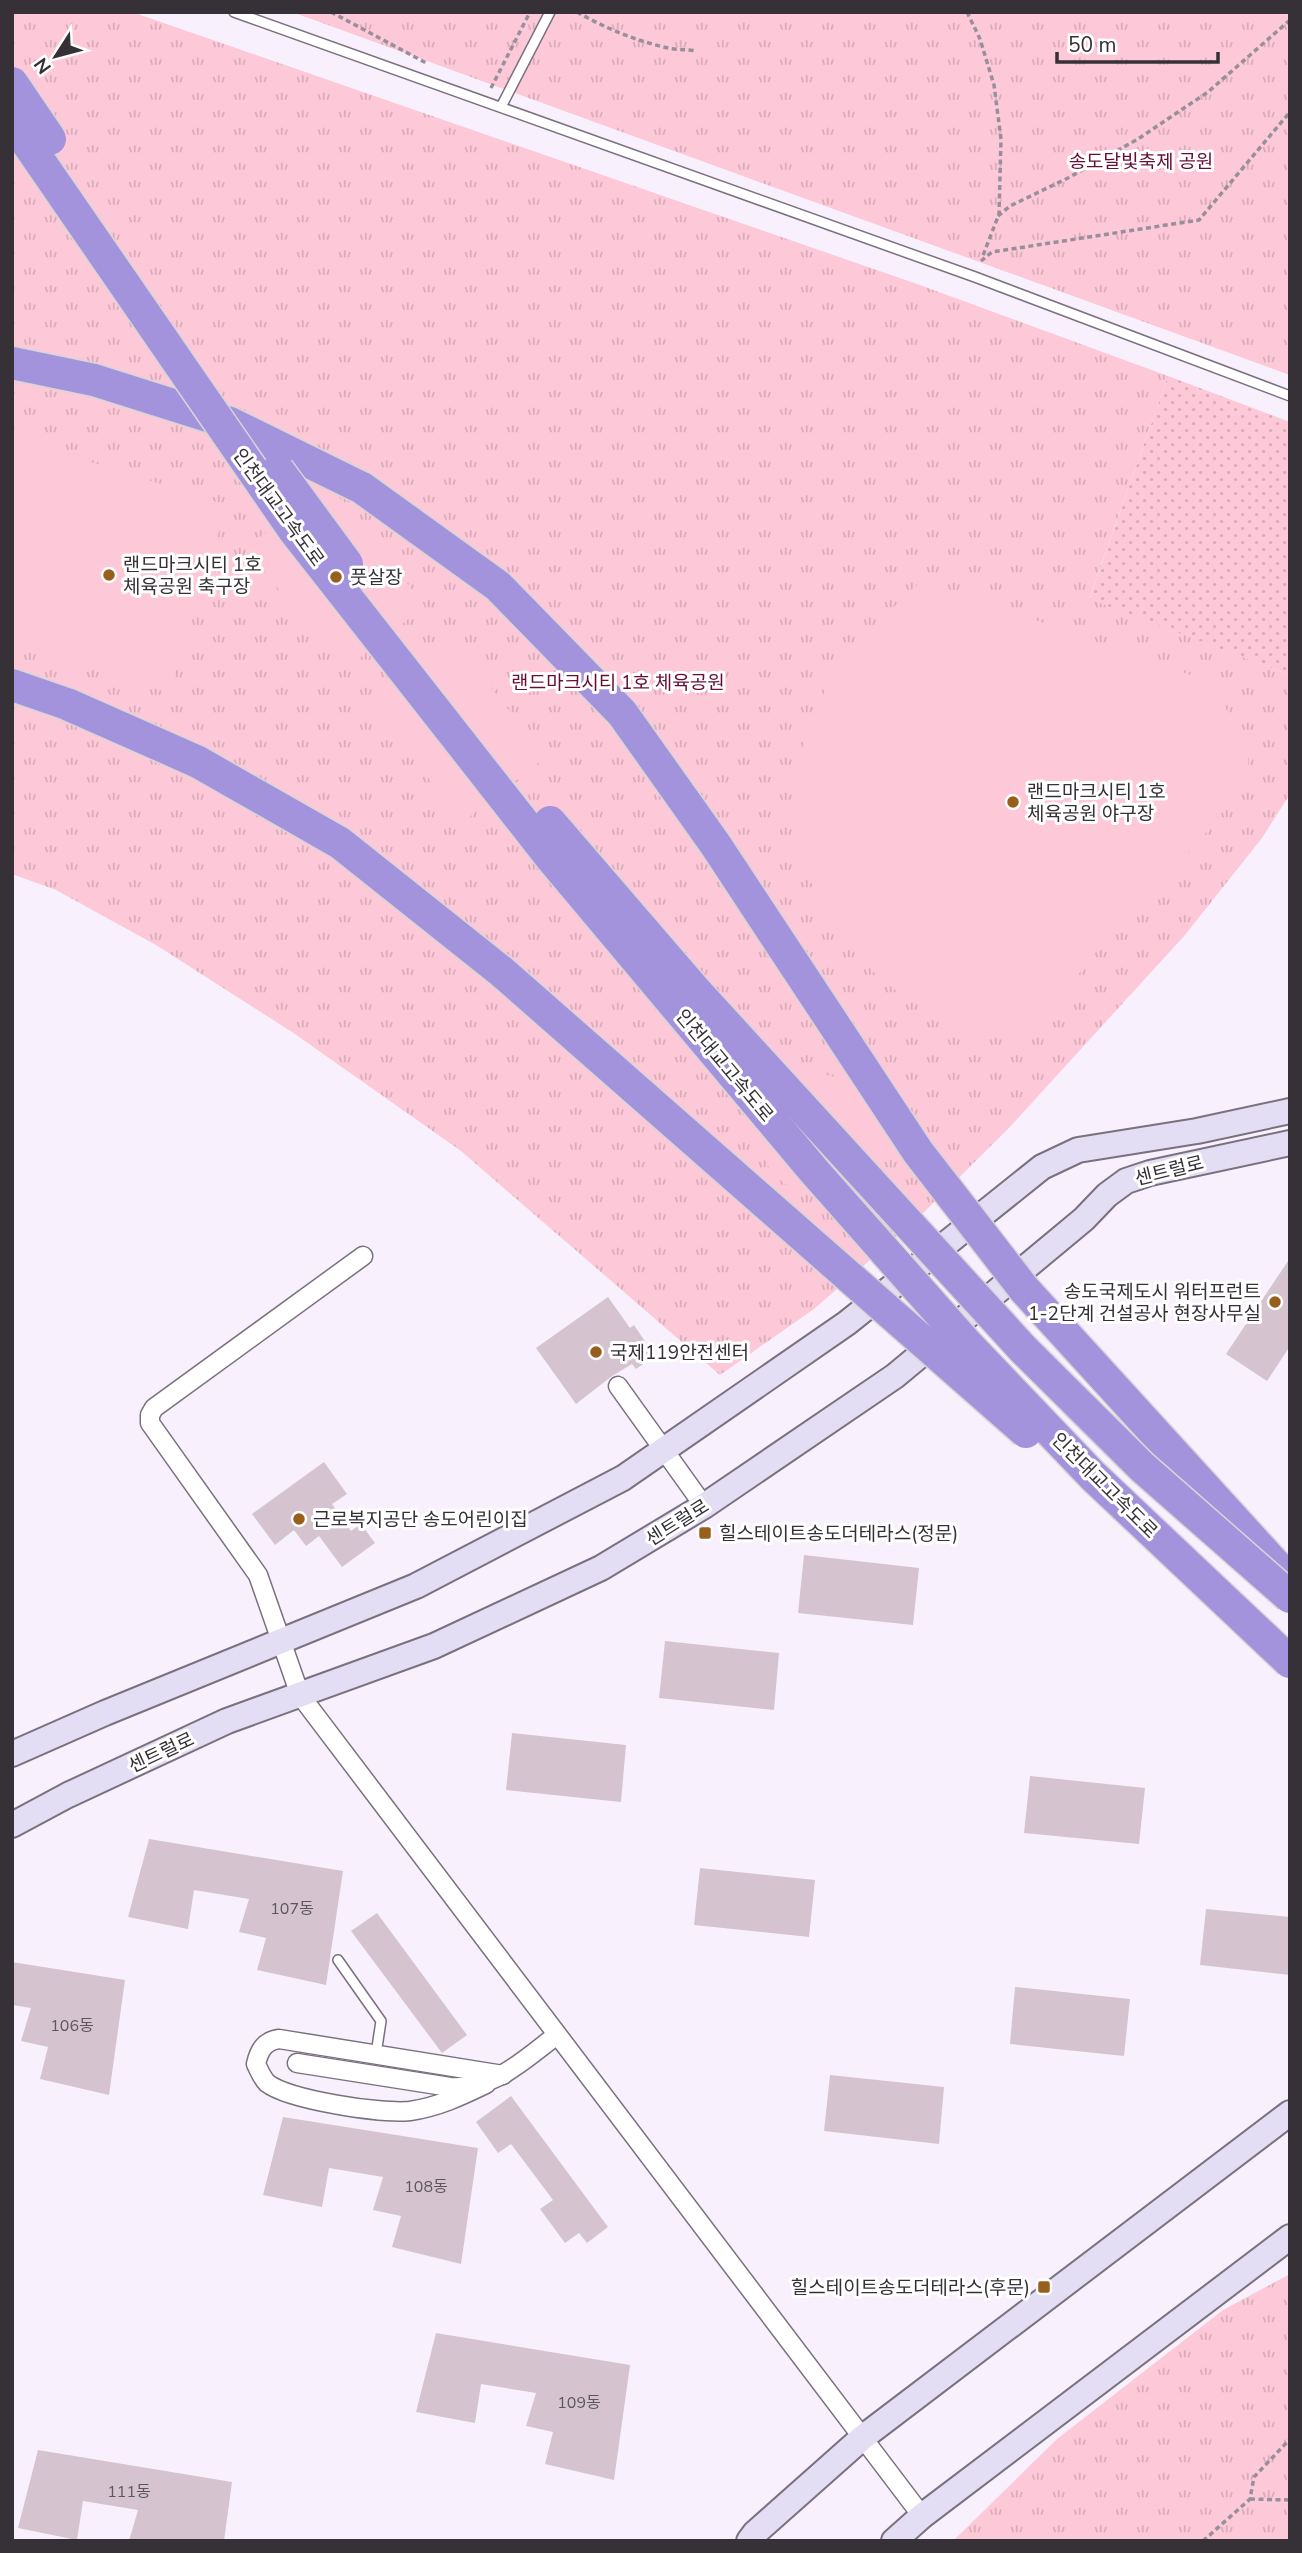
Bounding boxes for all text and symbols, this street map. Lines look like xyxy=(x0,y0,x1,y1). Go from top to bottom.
north arrow xyxy=(21,21,91,91)
scale bar xyxy=(1057,21,1218,65)
text: 50 m xyxy=(1068,31,1117,59)
text: N xyxy=(28,52,58,79)
park label: 송도달빛축제 공원 xyxy=(1069,149,1213,175)
street label: 인천대교고속도로 xyxy=(227,443,330,572)
place label: 랜드마크시티 1호 체육공원 축구장 xyxy=(123,552,262,600)
place label: 풋살장 xyxy=(350,565,402,591)
marker: 랜드마크시티 1호 체육공원 축구장 xyxy=(101,567,117,583)
marker: 풋살장 xyxy=(328,569,344,585)
park label: 랜드마크시티 1호 체육공원 xyxy=(511,670,725,696)
place label: 랜드마크시티 1호 체육공원 야구장 xyxy=(1027,779,1166,827)
marker: 랜드마크시티 1호 체육공원 야구장 xyxy=(1005,794,1021,810)
street label: 인천대교고속도로 xyxy=(669,1004,779,1128)
street label: 센트럴로 xyxy=(1132,1150,1206,1192)
place label: 송도국제도시 워터프런트 1-2단계 건설공사 현장사무실 xyxy=(1028,1279,1261,1327)
marker: 송도국제도시 워터프런트 1-2단계 건설공사 현장사무실 xyxy=(1267,1294,1283,1310)
place label: 국제119안전센터 xyxy=(610,1340,749,1366)
marker: 국제119안전센터 xyxy=(588,1344,604,1360)
street label: 인천대교고속도로 xyxy=(1046,1427,1163,1544)
street label: 센트럴로 xyxy=(641,1493,714,1552)
place label: 근로복지공단 송도어린이집 xyxy=(313,1507,528,1533)
marker: 근로복지공단 송도어린이집 xyxy=(291,1511,307,1527)
place label: 힐스테이트송도더테라스(정문) xyxy=(719,1521,958,1547)
marker: 힐스테이트송도더테라스(정문) xyxy=(697,1525,713,1541)
street label: 센트럴로 xyxy=(124,1726,199,1779)
house number: 107동 xyxy=(270,1898,314,1920)
house number: 106동 xyxy=(50,2015,94,2037)
house number: 108동 xyxy=(404,2176,448,2198)
place label: 힐스테이트송도더테라스(후문) xyxy=(791,2275,1030,2301)
marker: 힐스테이트송도더테라스(후문) xyxy=(1036,2279,1052,2295)
house number: 109동 xyxy=(557,2392,601,2414)
house number: 111동 xyxy=(107,2481,151,2503)

